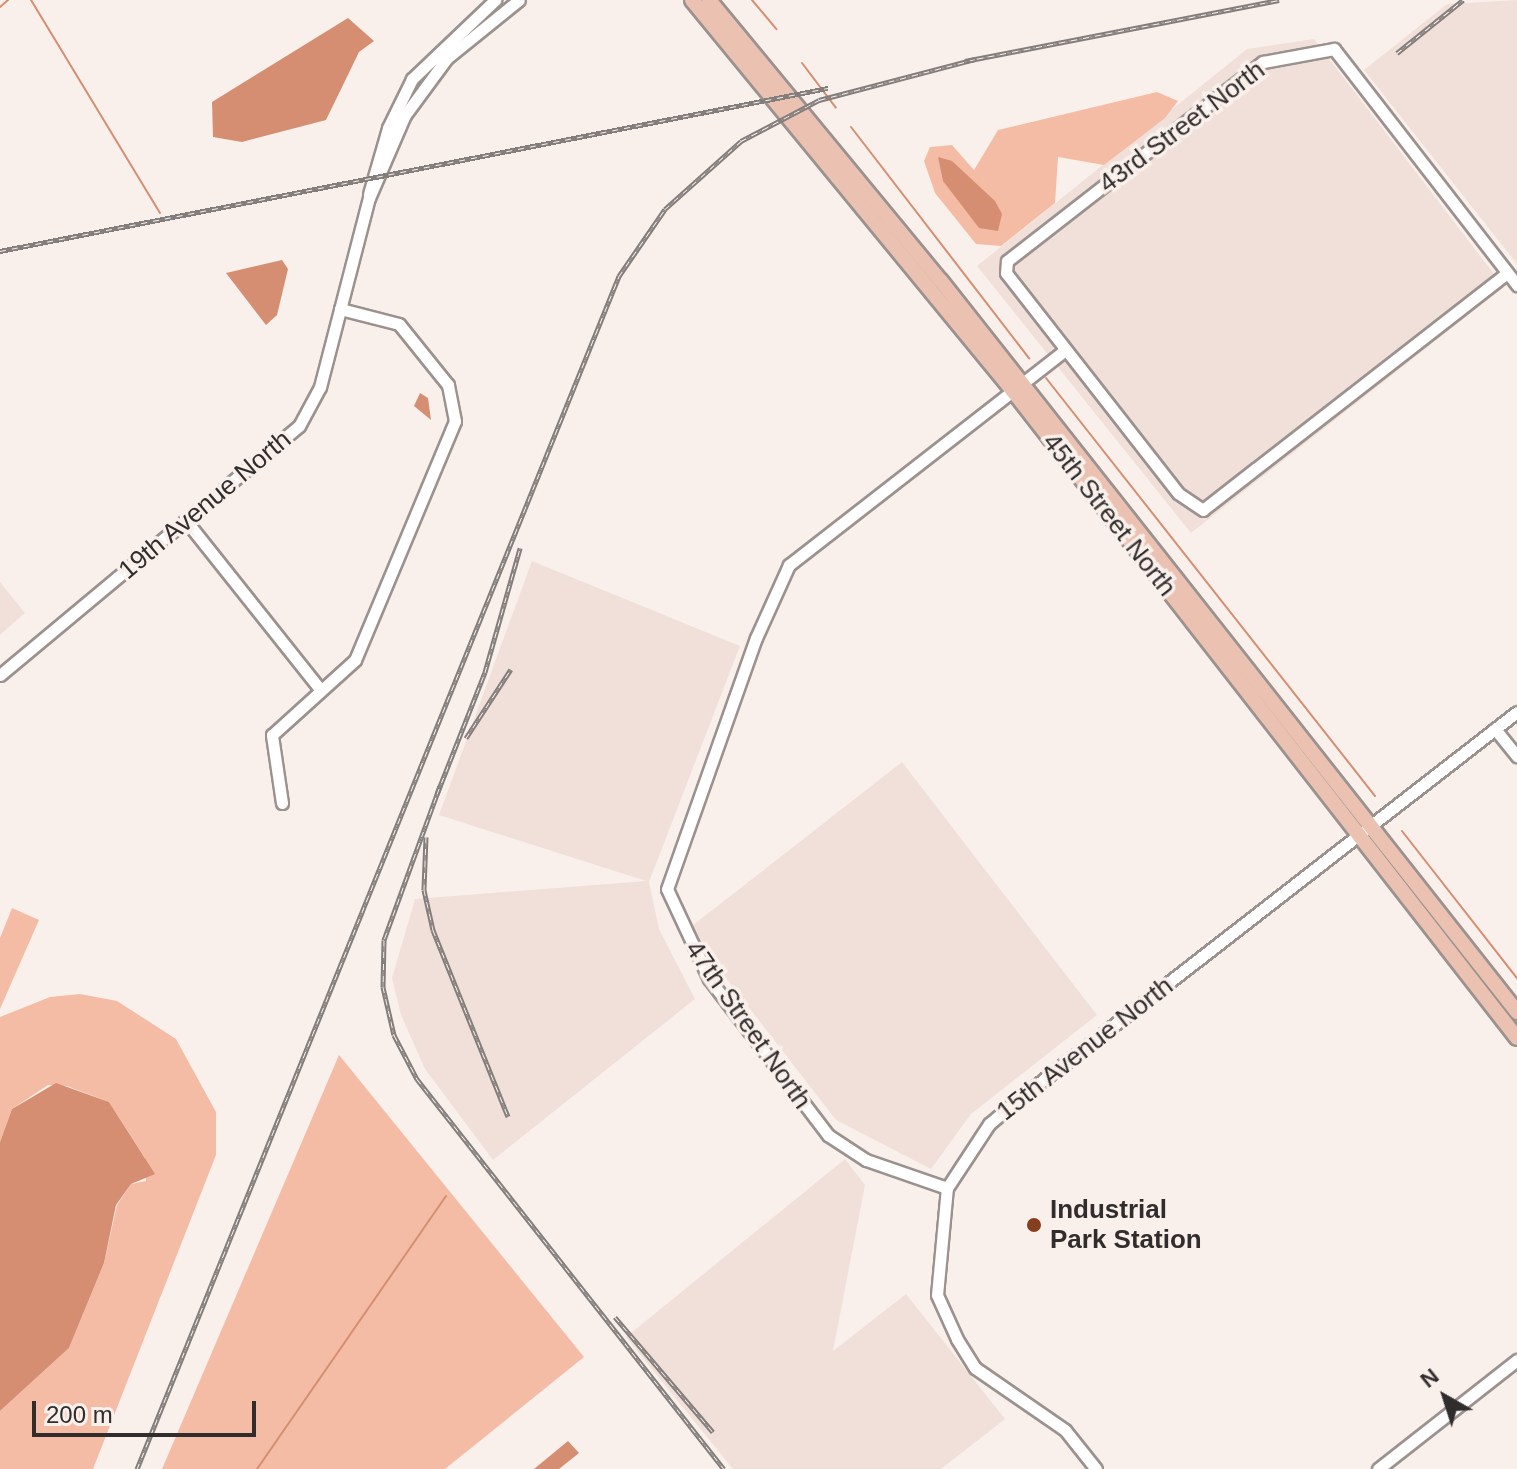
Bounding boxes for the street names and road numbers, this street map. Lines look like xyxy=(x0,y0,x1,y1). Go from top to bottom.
street label: 43rd Street North xyxy=(1093,55,1271,199)
street label: 19th Avenue North xyxy=(112,424,298,586)
street label: 45th Street North xyxy=(1036,427,1182,603)
street label: 47th Street North xyxy=(678,935,818,1115)
street label: 15th Avenue North xyxy=(990,970,1180,1128)

